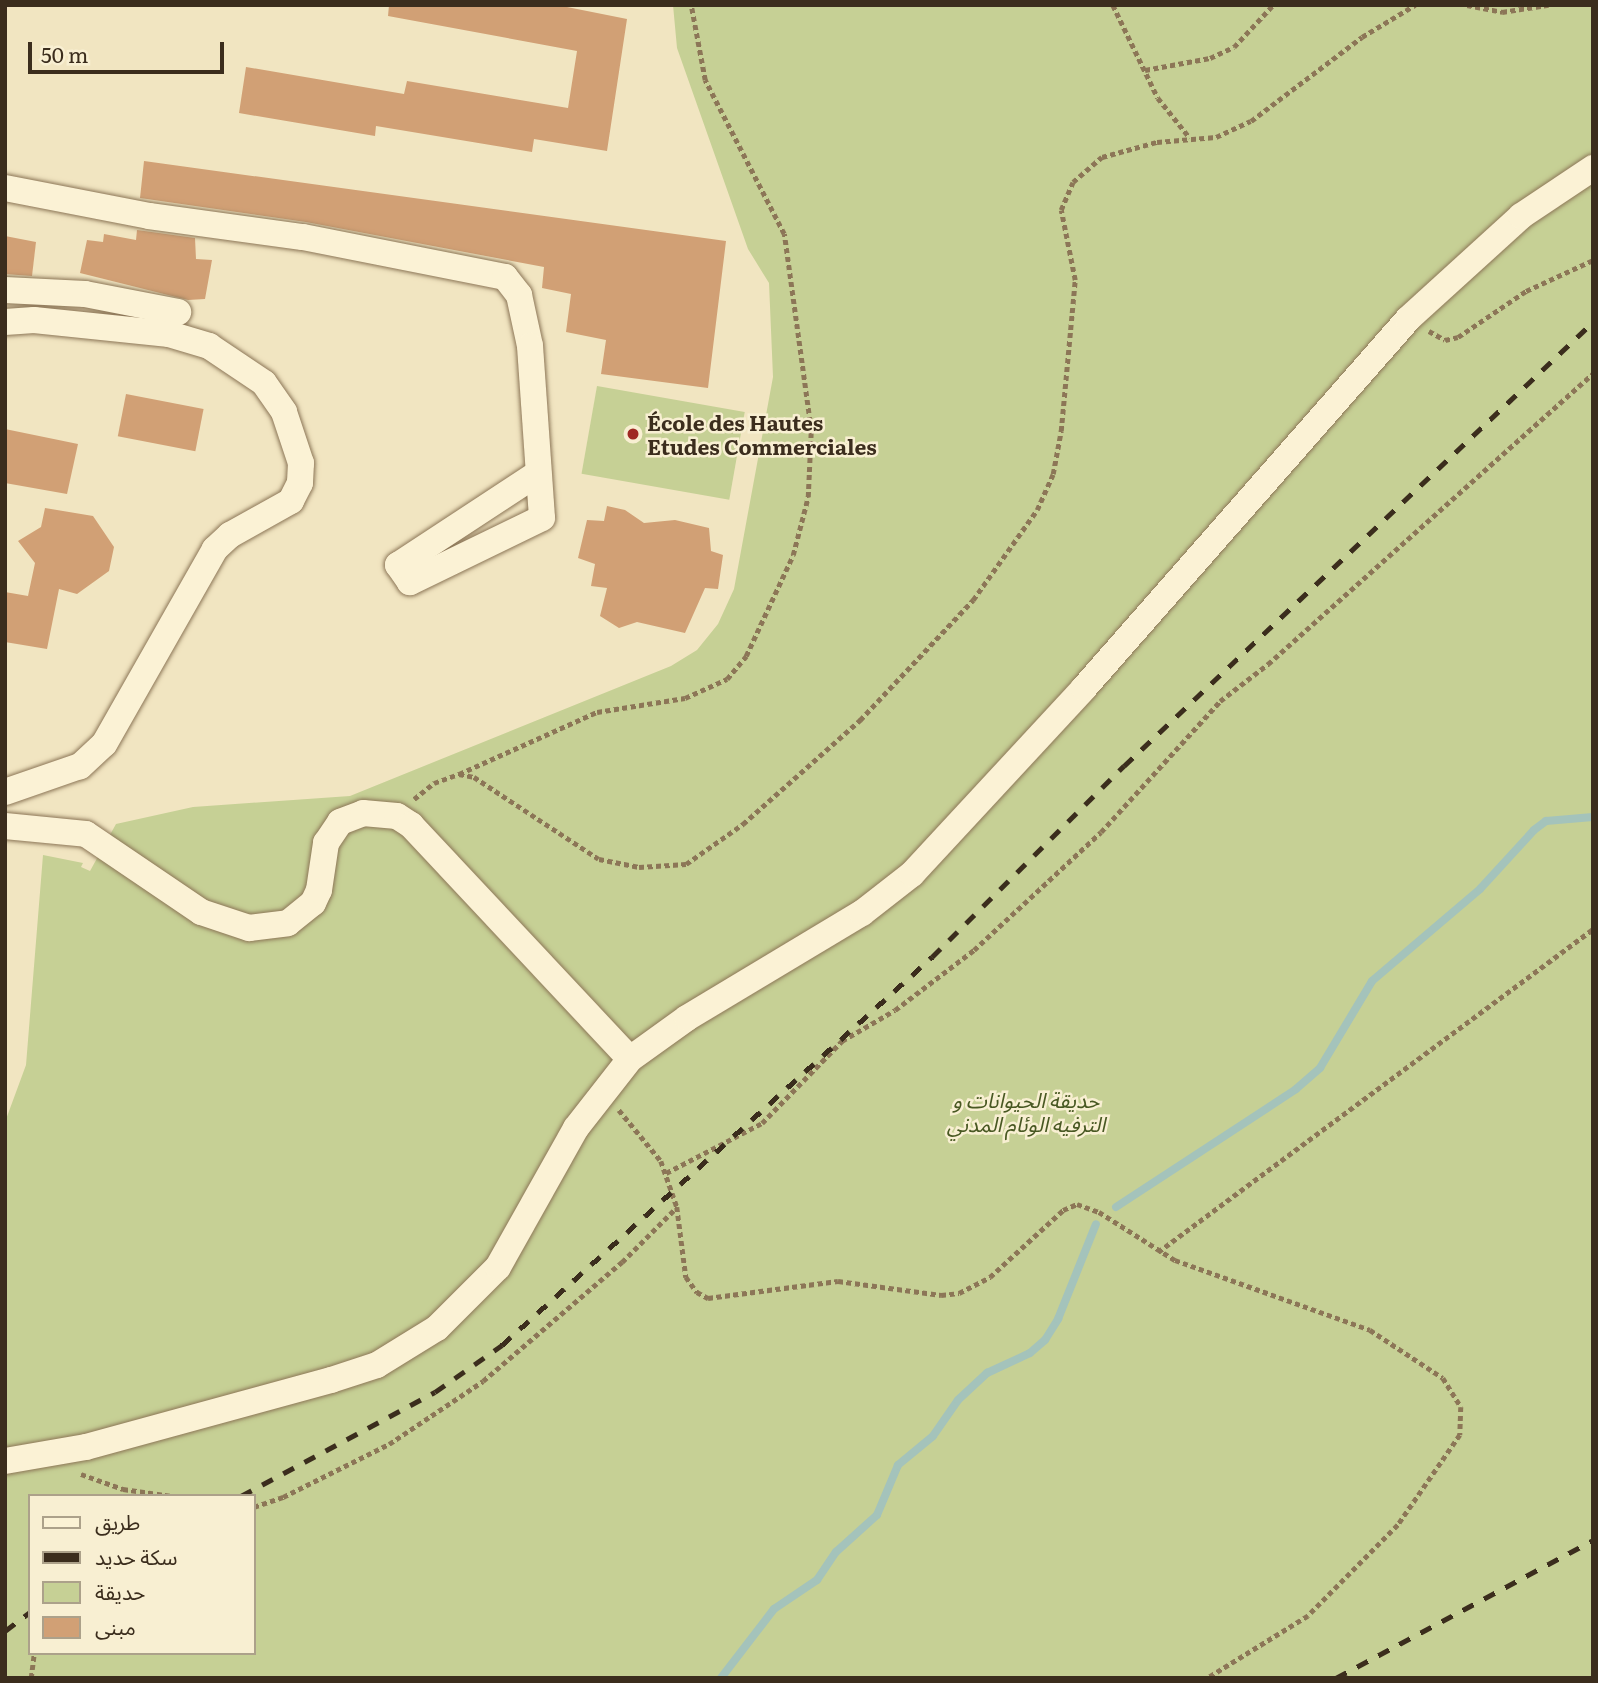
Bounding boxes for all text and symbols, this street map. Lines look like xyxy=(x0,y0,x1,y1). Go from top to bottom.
scale bar xyxy=(32,28,228,72)
text: 50 m xyxy=(41,38,88,69)
place label: École des Hautes Etudes Commerciales xyxy=(647,409,877,459)
marker: École des Hautes Etudes Commerciales xyxy=(625,426,641,442)
park label: حديقة الحيوانات و الترفيه الوئام المدني xyxy=(947,1086,1105,1136)
legend xyxy=(28,1494,256,1655)
text: طريق xyxy=(95,1505,140,1536)
text: سكة حديد xyxy=(95,1540,178,1571)
text: حديقة xyxy=(95,1575,145,1606)
text: مبنى xyxy=(95,1610,136,1641)

